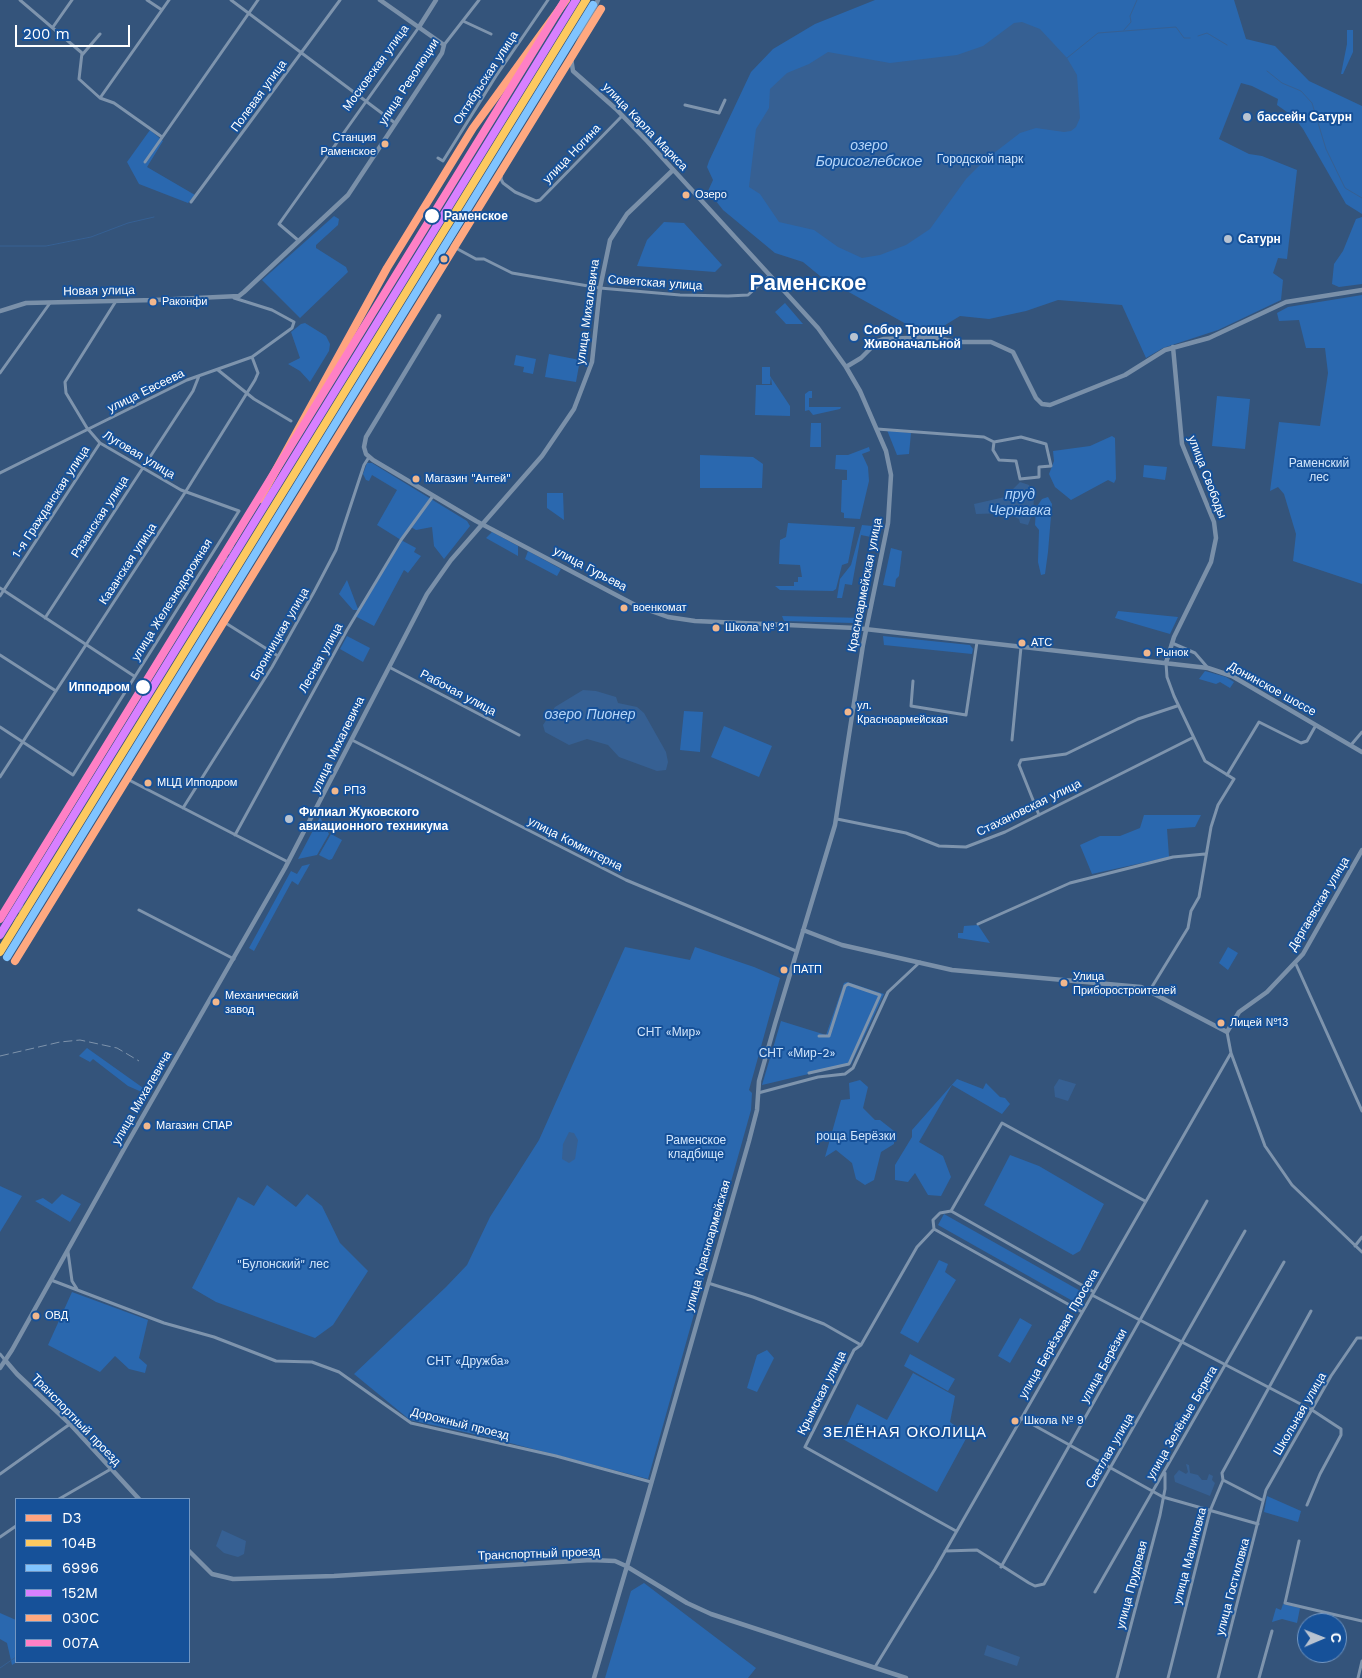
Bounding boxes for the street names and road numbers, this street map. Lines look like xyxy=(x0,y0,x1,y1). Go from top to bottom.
street label: Московская улица xyxy=(340,22,412,114)
street label: Октябрьская улица xyxy=(450,29,522,127)
street label: улица Революции xyxy=(376,36,442,128)
street label: Полевая улица xyxy=(228,57,290,135)
street label: улица Карла Маркса xyxy=(599,80,691,174)
street label: улица Ногина xyxy=(540,121,604,187)
street label: улица Михалевича xyxy=(573,259,603,365)
street label: Советская улица xyxy=(607,273,703,293)
street label: Новая улица xyxy=(63,283,135,299)
street label: улица Евсеева xyxy=(105,366,187,416)
street label: Луговая улица xyxy=(100,428,178,482)
street label: улица Свободы xyxy=(1185,434,1229,520)
street label: 1-я Гражданская улица xyxy=(9,443,93,561)
street label: Рязанская улица xyxy=(68,473,132,561)
street label: Красноармейская улица xyxy=(845,517,885,653)
street label: Казанская улица xyxy=(96,521,160,607)
street label: улица Железнодорожная xyxy=(129,536,215,664)
street label: улица Гурьева xyxy=(551,544,629,594)
street label: Бронницкая улица xyxy=(248,585,312,683)
street label: Лесная улица xyxy=(296,621,346,695)
street label: Донинское шоссе xyxy=(1225,659,1319,719)
street label: Рабочая улица xyxy=(418,667,498,719)
street label: улица Михалевича xyxy=(308,694,368,796)
street label: Стахановская улица xyxy=(974,776,1084,840)
street label: улица Коминтерна xyxy=(525,814,625,874)
street label: Дергаевская улица xyxy=(1285,854,1353,954)
street label: улица Михалевича xyxy=(109,1049,175,1147)
street label: улица Красноармейская xyxy=(682,1178,734,1314)
street label: улица Берёзовая Просека xyxy=(1016,1267,1102,1401)
street label: улица Берёзки xyxy=(1078,1326,1130,1406)
street label: Крымская улица xyxy=(795,1349,849,1437)
street label: улица Зелёные Берега xyxy=(1144,1364,1220,1482)
street label: Школьная улица xyxy=(1271,1370,1329,1458)
street label: Транспортный проезд xyxy=(28,1371,124,1469)
street label: Дорожный проезд xyxy=(409,1405,511,1443)
street label: Светлая улица xyxy=(1083,1411,1137,1491)
street label: улица Малиновка xyxy=(1170,1506,1210,1606)
street label: улица Гостиловка xyxy=(1213,1537,1253,1637)
street label: улица Прудовая xyxy=(1113,1539,1151,1631)
street label: Транспортный проезд xyxy=(478,1545,600,1563)

